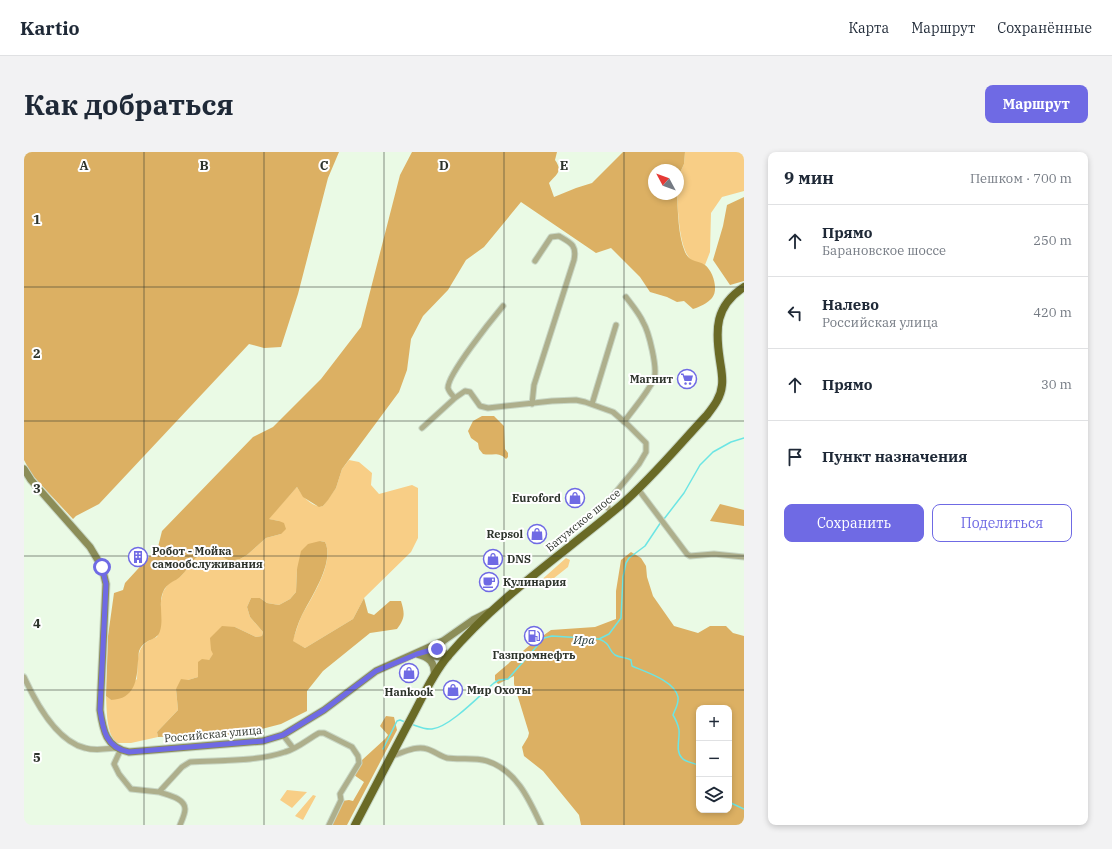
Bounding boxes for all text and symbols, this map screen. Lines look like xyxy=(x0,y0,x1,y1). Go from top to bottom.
text: Kartio xyxy=(20,16,80,40)
text: Карта xyxy=(848,19,889,37)
text: Маршрут xyxy=(911,19,975,37)
text: Сохранённые xyxy=(997,19,1092,37)
button: Маршрут xyxy=(985,85,1088,123)
text: Как добраться xyxy=(24,86,234,123)
text: A xyxy=(79,157,89,174)
text: B xyxy=(199,157,209,174)
text: C xyxy=(320,157,329,174)
text: D xyxy=(439,157,449,174)
text: E xyxy=(560,157,568,174)
north arrow xyxy=(648,164,684,200)
text: 9 мин xyxy=(784,167,834,189)
text: Пешком · 700 m xyxy=(970,170,1072,187)
text: 1 xyxy=(33,211,41,228)
text: Прямо xyxy=(822,223,873,242)
icon: ahead xyxy=(784,230,806,252)
text: 250 m xyxy=(1033,232,1072,249)
text: Барановское шоссе xyxy=(822,242,946,259)
text: Налево xyxy=(822,295,879,314)
icon: left xyxy=(784,302,806,324)
text: 420 m xyxy=(1033,304,1072,321)
text: Российская улица xyxy=(822,314,938,331)
text: 2 xyxy=(33,345,41,362)
supermarket icon: Магнит xyxy=(676,368,698,390)
place label: Магнит xyxy=(630,372,673,386)
icon: ahead xyxy=(784,374,806,396)
text: Прямо xyxy=(822,375,873,394)
text: 30 m xyxy=(1041,376,1072,393)
icon: arrive xyxy=(784,446,806,468)
text: Пункт назначения xyxy=(822,447,968,466)
text: 3 xyxy=(33,480,41,497)
street label: Батумское шоссе xyxy=(543,485,623,554)
shop icon: Euroford xyxy=(564,487,586,509)
place label: Euroford xyxy=(512,491,561,505)
button: Сохранить xyxy=(784,504,924,542)
button: Поделиться xyxy=(932,504,1072,542)
shop icon: Repsol xyxy=(526,523,548,545)
place label: Repsol xyxy=(486,527,523,541)
place label: Робот - Мойка самообслуживания xyxy=(152,544,263,571)
building icon: Робот - Мойка самообслуживания xyxy=(127,546,149,568)
shop icon: DNS xyxy=(482,548,504,570)
place label: DNS xyxy=(507,552,531,566)
route start xyxy=(93,558,111,576)
cafe icon: Кулинария xyxy=(478,571,500,593)
place label: Кулинария xyxy=(503,575,566,589)
text: 4 xyxy=(33,615,41,632)
fuel station icon: Газпромнефть xyxy=(523,625,545,647)
water label: Ира xyxy=(572,632,595,647)
route end xyxy=(428,640,446,658)
place label: Газпромнефть xyxy=(493,648,576,662)
shop icon: Hankook xyxy=(398,662,420,684)
shop icon: Мир Охоты xyxy=(442,679,464,701)
place label: Мир Охоты xyxy=(467,683,531,697)
place label: Hankook xyxy=(385,685,434,699)
map controls xyxy=(696,705,732,813)
button: + xyxy=(696,705,732,741)
street label: Российская улица xyxy=(163,723,263,745)
button: − xyxy=(696,741,732,777)
text: 5 xyxy=(33,749,41,766)
button: layers xyxy=(696,777,732,813)

